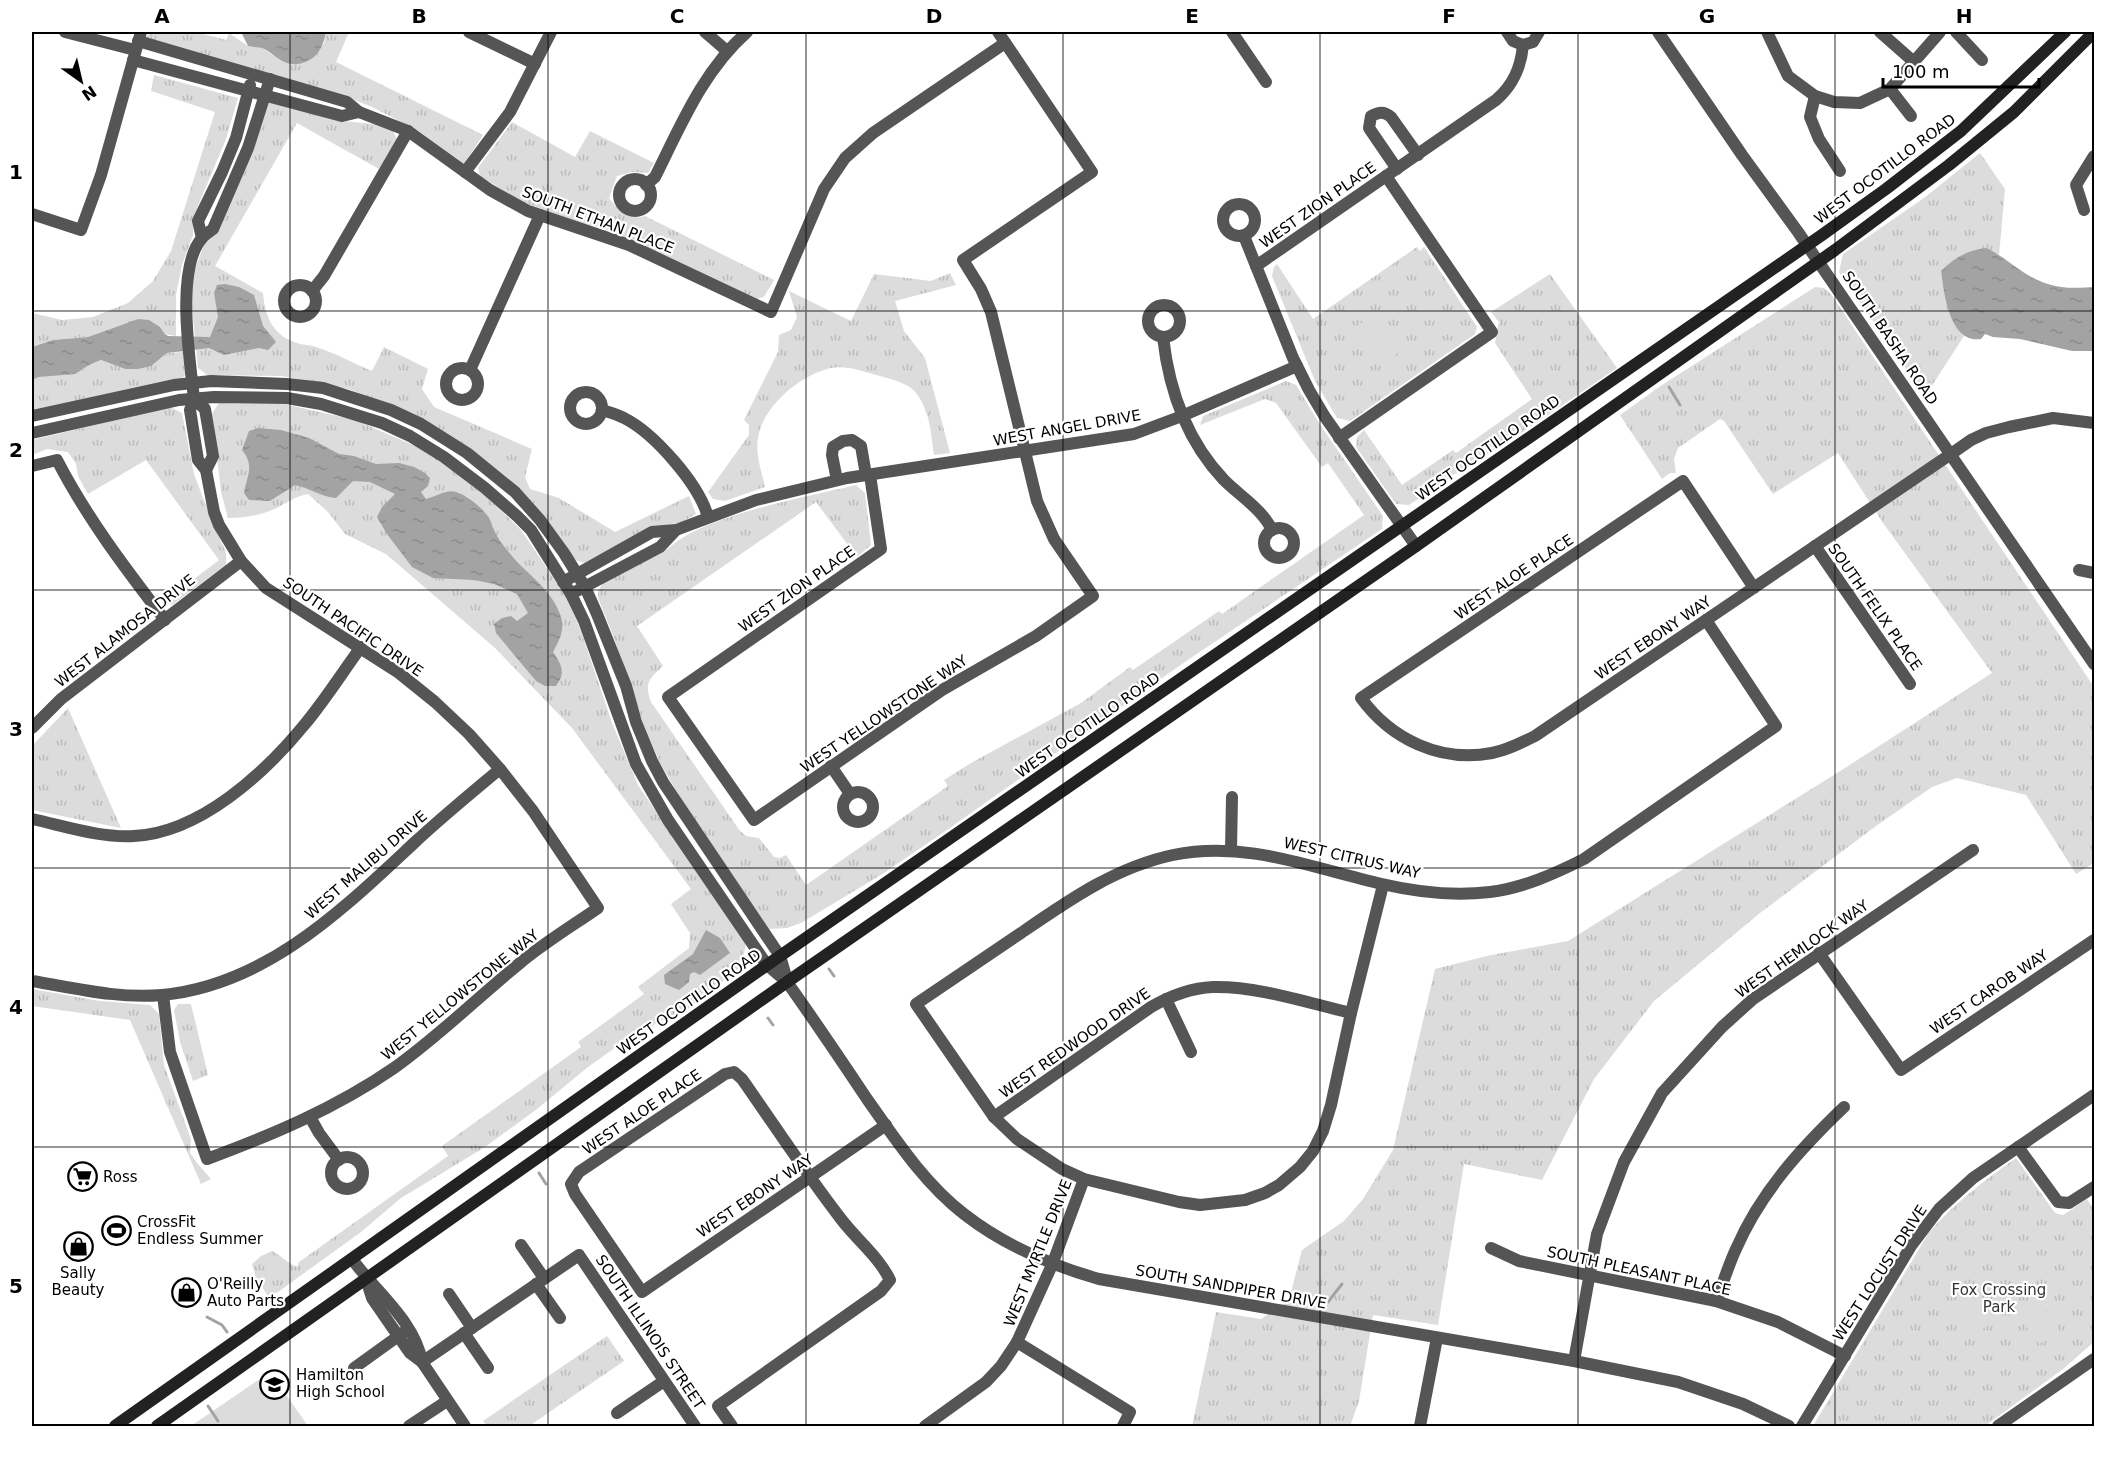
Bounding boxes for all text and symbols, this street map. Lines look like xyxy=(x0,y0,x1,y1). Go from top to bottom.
text: A xyxy=(154,4,170,28)
text: B xyxy=(411,4,427,28)
text: C xyxy=(670,4,684,28)
text: D xyxy=(926,4,942,28)
text: E xyxy=(1185,4,1199,28)
text: F xyxy=(1442,4,1456,28)
text: G xyxy=(1699,4,1715,28)
text: H xyxy=(1956,4,1972,28)
north arrow xyxy=(51,51,111,111)
scale bar xyxy=(1883,51,2039,89)
text: 100 m xyxy=(1892,61,1950,82)
text: N xyxy=(78,81,100,105)
street label: WEST OCOTILLO ROAD xyxy=(1811,110,1959,228)
street label: WEST ZION PLACE xyxy=(1256,158,1380,252)
text: 1 xyxy=(9,160,23,184)
street label: SOUTH ETHAN PLACE xyxy=(519,183,677,257)
street label: SOUTH BASHA ROAD xyxy=(1838,268,1942,408)
street label: WEST OCOTILLO ROAD xyxy=(1412,391,1564,505)
street label: WEST ANGEL DRIVE xyxy=(992,406,1142,450)
text: 2 xyxy=(9,438,23,462)
street label: WEST ALOE PLACE xyxy=(1451,531,1577,623)
street label: SOUTH FELIX PLACE xyxy=(1824,540,1926,674)
street label: WEST ZION PLACE xyxy=(735,542,859,636)
street label: WEST ALAMOSA DRIVE xyxy=(51,571,199,691)
street label: SOUTH PACIFIC DRIVE xyxy=(280,573,426,681)
street label: WEST EBONY WAY xyxy=(1591,592,1715,684)
street label: WEST YELLOWSTONE WAY xyxy=(797,651,972,777)
street label: WEST OCOTILLO ROAD xyxy=(1012,668,1164,782)
text: 3 xyxy=(9,717,23,741)
street label: WEST MALIBU DRIVE xyxy=(301,807,431,923)
street label: WEST CITRUS WAY xyxy=(1282,834,1423,883)
street label: WEST HEMLOCK WAY xyxy=(1732,896,1873,1002)
street label: WEST YELLOWSTONE WAY xyxy=(378,925,543,1064)
street label: WEST OCOTILLO ROAD xyxy=(613,945,765,1059)
street label: WEST CAROB WAY xyxy=(1927,945,2052,1038)
street label: WEST REDWOOD DRIVE xyxy=(996,984,1154,1102)
text: 4 xyxy=(9,995,23,1019)
street label: WEST ALOE PLACE xyxy=(579,1066,705,1158)
street label: WEST EBONY WAY xyxy=(693,1150,817,1242)
supermarket icon: Ross xyxy=(66,1161,98,1193)
place label: Ross xyxy=(103,1168,138,1186)
street label: WEST MYRTLE DRIVE xyxy=(1000,1177,1076,1329)
street label: WEST LOCUST DRIVE xyxy=(1829,1202,1931,1344)
place label: CrossFit Endless Summer xyxy=(137,1213,264,1248)
sports icon: CrossFit Endless Summer xyxy=(100,1215,132,1247)
shop icon: Sally Beauty xyxy=(62,1230,94,1262)
street label: SOUTH PLEASANT PLACE xyxy=(1545,1243,1733,1299)
street label: SOUTH ILLINOIS STREET xyxy=(592,1252,709,1413)
street label: SOUTH SANDPIPER DRIVE xyxy=(1134,1261,1328,1313)
place label: Sally Beauty xyxy=(52,1264,105,1299)
text: 5 xyxy=(9,1274,23,1298)
place label: O'Reilly Auto Parts xyxy=(207,1275,284,1310)
shop icon: O'Reilly Auto Parts xyxy=(170,1277,202,1309)
park label: Fox Crossing Park xyxy=(1952,1281,2046,1316)
place label: Hamilton High School xyxy=(296,1366,385,1401)
school or university icon: Hamilton High School xyxy=(259,1368,291,1400)

